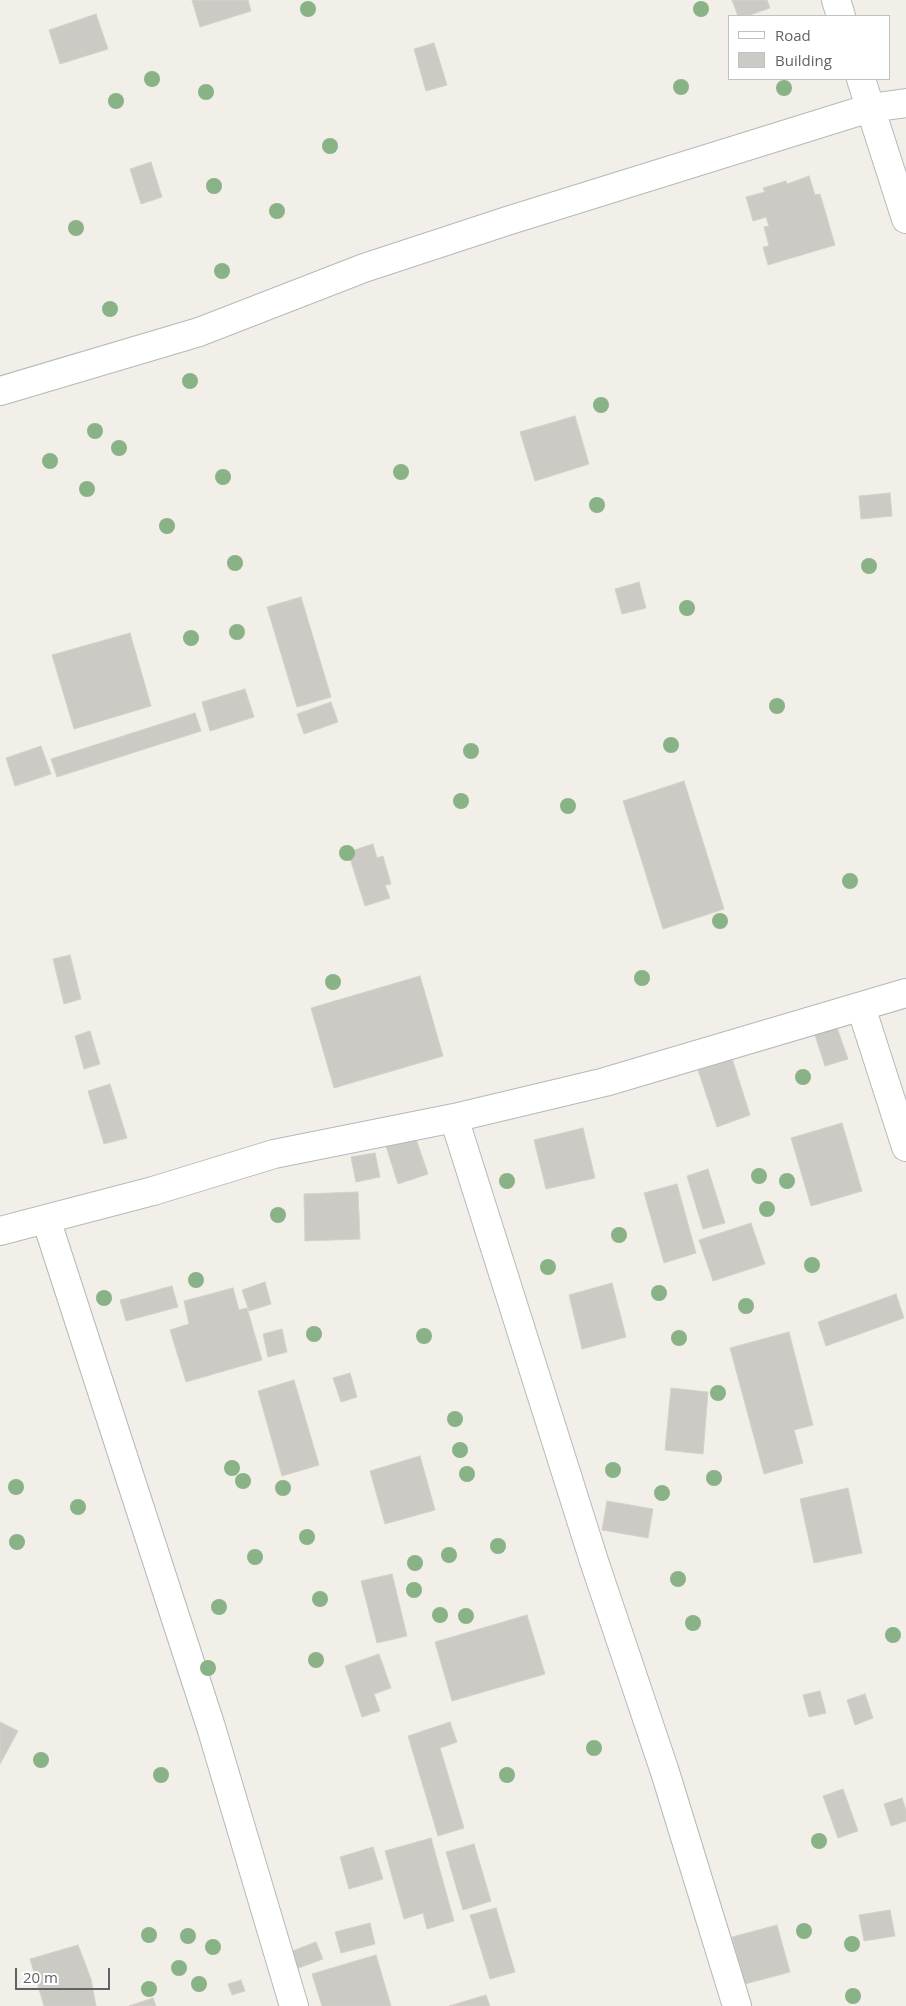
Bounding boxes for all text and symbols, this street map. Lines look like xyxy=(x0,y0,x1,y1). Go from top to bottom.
legend xyxy=(728,15,891,80)
text: Road xyxy=(775,25,811,45)
text: Building xyxy=(775,50,832,70)
scale bar xyxy=(18,1958,112,1990)
text: 20 m xyxy=(23,1967,58,1987)

